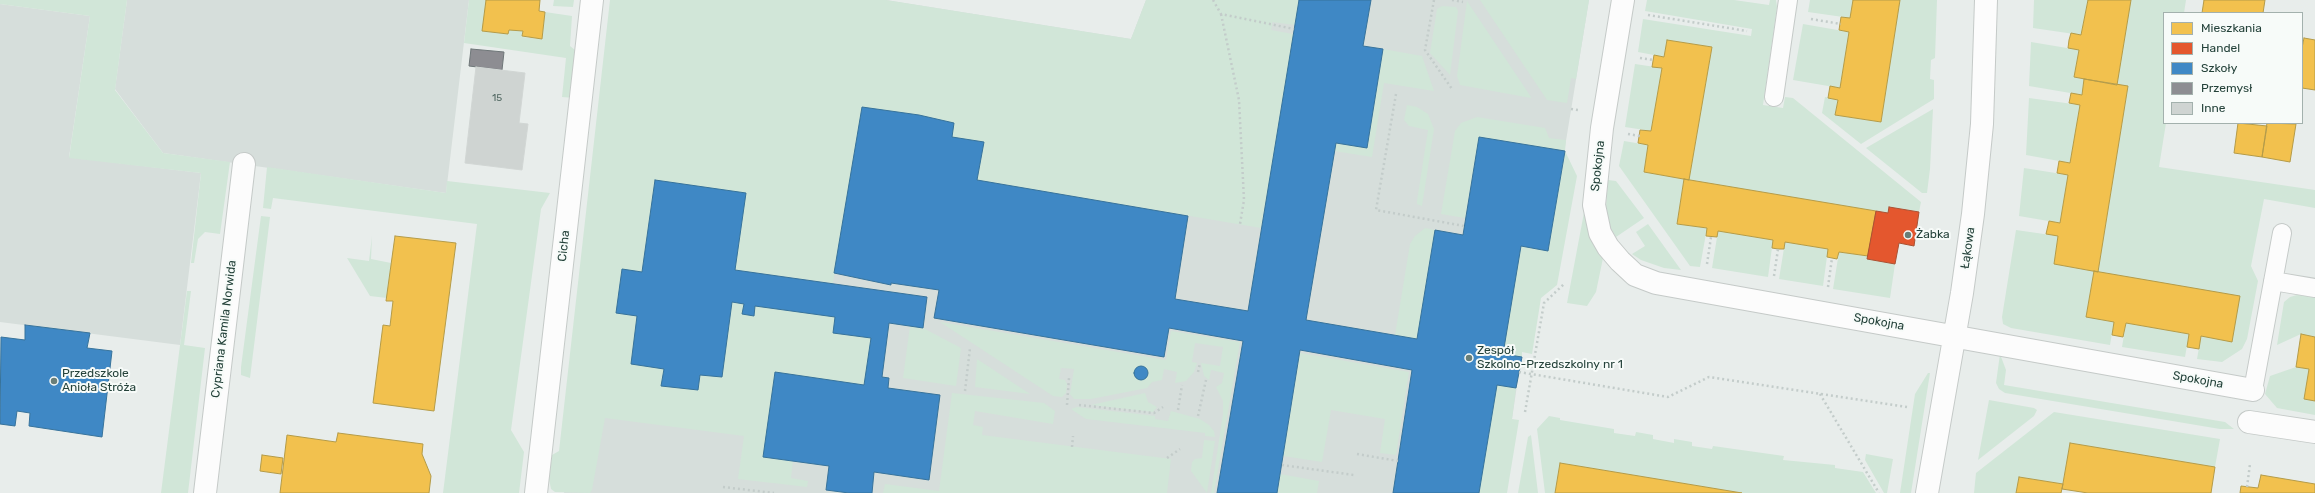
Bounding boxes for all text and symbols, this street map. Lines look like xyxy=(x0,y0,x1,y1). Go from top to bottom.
legend xyxy=(2163,12,2303,124)
text: Mieszkania xyxy=(2201,21,2262,35)
text: Handel xyxy=(2201,41,2240,55)
text: Szkoły xyxy=(2201,61,2237,75)
text: Przemysł xyxy=(2201,81,2252,95)
house number: 15 xyxy=(492,92,502,104)
text: Inne xyxy=(2201,101,2226,115)
street label: Spokojna xyxy=(1588,140,1608,192)
street label: Łąkowa xyxy=(1958,226,1978,270)
place label: Żabka xyxy=(1916,228,1950,242)
street label: Cicha xyxy=(555,230,573,262)
marker: Żabka xyxy=(1903,230,1913,240)
street label: Cypriana Kamila Norwida xyxy=(208,259,240,399)
street label: Spokojna xyxy=(1853,310,1905,334)
place label: Zespół Szkolno-Przedszkolny nr 1 xyxy=(1477,344,1623,372)
marker: Zespół Szkolno-Przedszkolny nr 1 xyxy=(1464,353,1474,363)
place label: Przedszkole Anioła Stróża xyxy=(62,367,136,395)
street label: Spokojna xyxy=(2172,368,2224,392)
marker: Przedszkole Anioła Stróża xyxy=(49,376,59,386)

